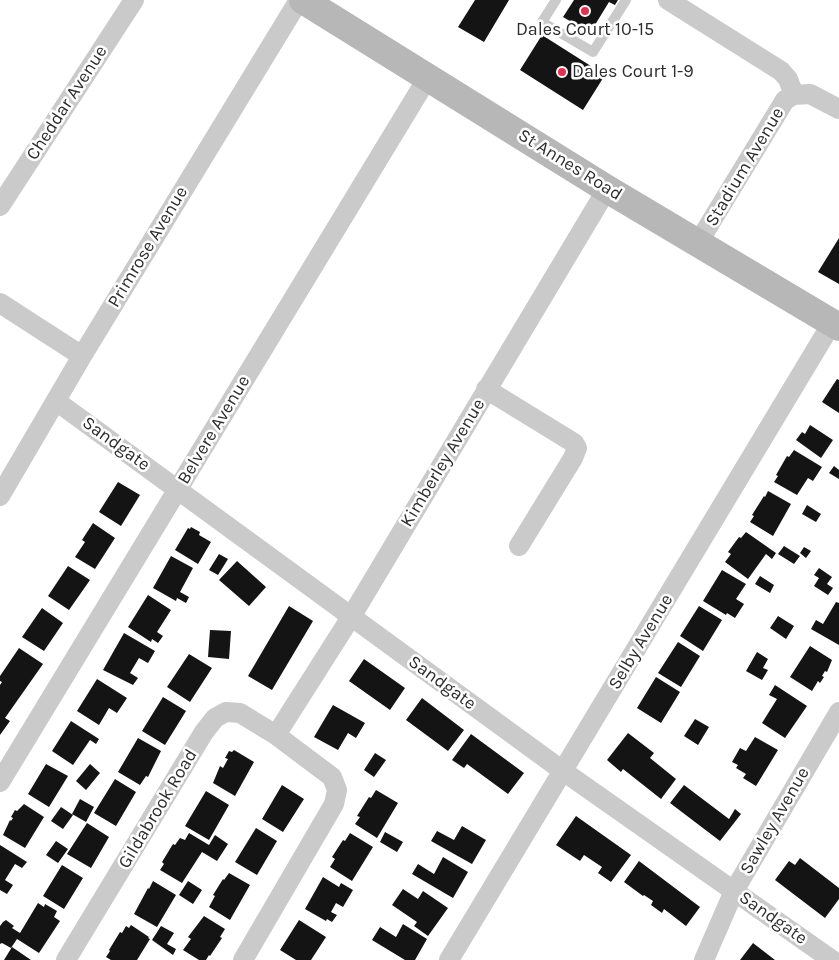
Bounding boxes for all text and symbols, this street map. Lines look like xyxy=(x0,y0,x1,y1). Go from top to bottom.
marker: Dales Court 10-15 xyxy=(579,5,591,17)
place label: Dales Court 10-15 xyxy=(516,19,654,41)
street label: Cheddar Avenue xyxy=(22,42,112,164)
place label: Dales Court 1-9 xyxy=(572,61,694,83)
marker: Dales Court 1-9 xyxy=(556,66,568,78)
street label: Stadium Avenue xyxy=(701,104,789,230)
street label: St Annes Road xyxy=(514,124,626,206)
street label: Primrose Avenue xyxy=(103,183,193,311)
street label: Belvere Avenue xyxy=(173,372,255,488)
street label: Kimberley Avenue xyxy=(396,395,490,531)
street label: Sandgate xyxy=(78,412,154,476)
street label: Selby Avenue xyxy=(604,590,678,694)
street label: Sandgate xyxy=(404,651,480,715)
street label: Gildabrook Road xyxy=(114,745,202,873)
street label: Sawley Avenue xyxy=(736,764,814,878)
street label: Sandgate xyxy=(735,887,811,949)

